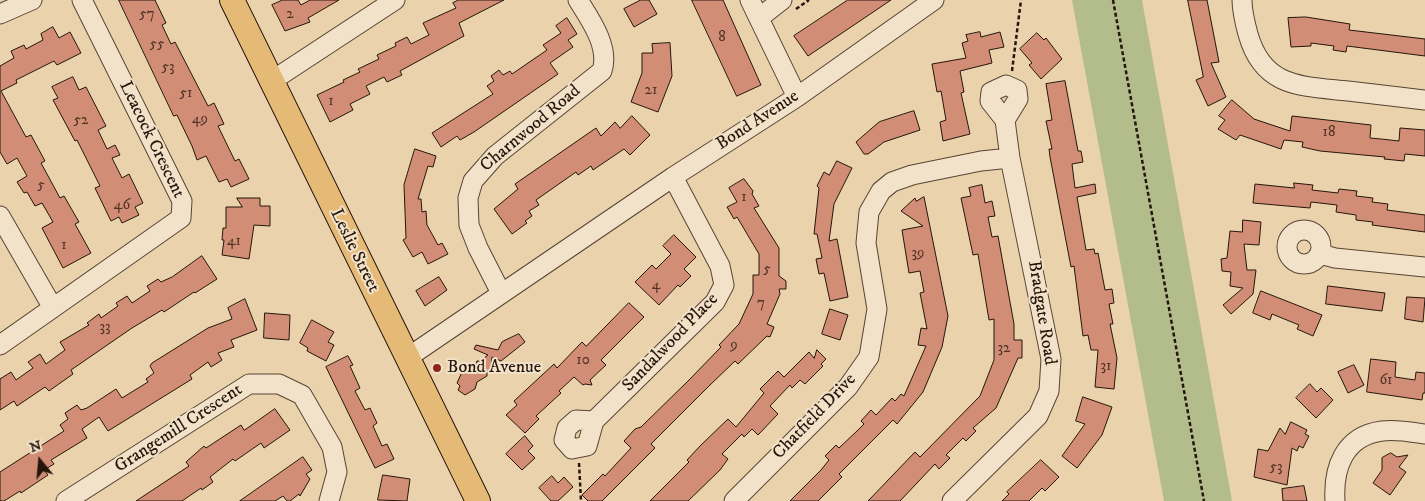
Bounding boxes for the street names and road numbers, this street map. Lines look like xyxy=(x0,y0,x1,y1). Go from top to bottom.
street label: Leacock Crescent xyxy=(113,78,189,202)
street label: Charnwood Road xyxy=(476,81,586,177)
street label: Bond Avenue xyxy=(713,86,803,156)
street label: Leslie Street xyxy=(324,206,384,296)
street label: Bradgate Road xyxy=(1022,259,1060,367)
street label: Sandalwood Place xyxy=(618,289,724,397)
street label: Chatfield Drive xyxy=(769,370,861,464)
street label: Grangemill Crescent xyxy=(111,380,247,478)

